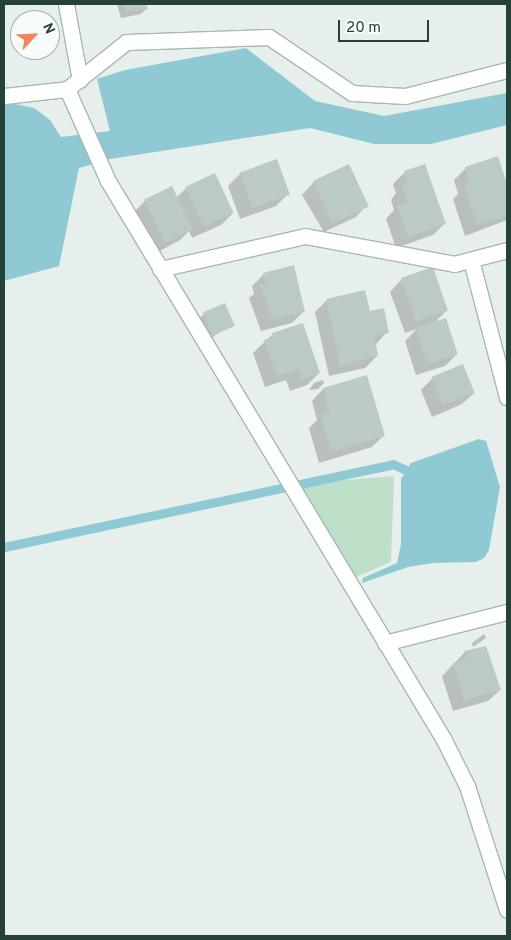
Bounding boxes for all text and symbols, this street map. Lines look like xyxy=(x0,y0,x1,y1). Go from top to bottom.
north arrow xyxy=(10,10,60,60)
scale bar xyxy=(341,10,432,42)
text: 20 m xyxy=(346,19,381,38)
text: N xyxy=(38,21,58,37)

